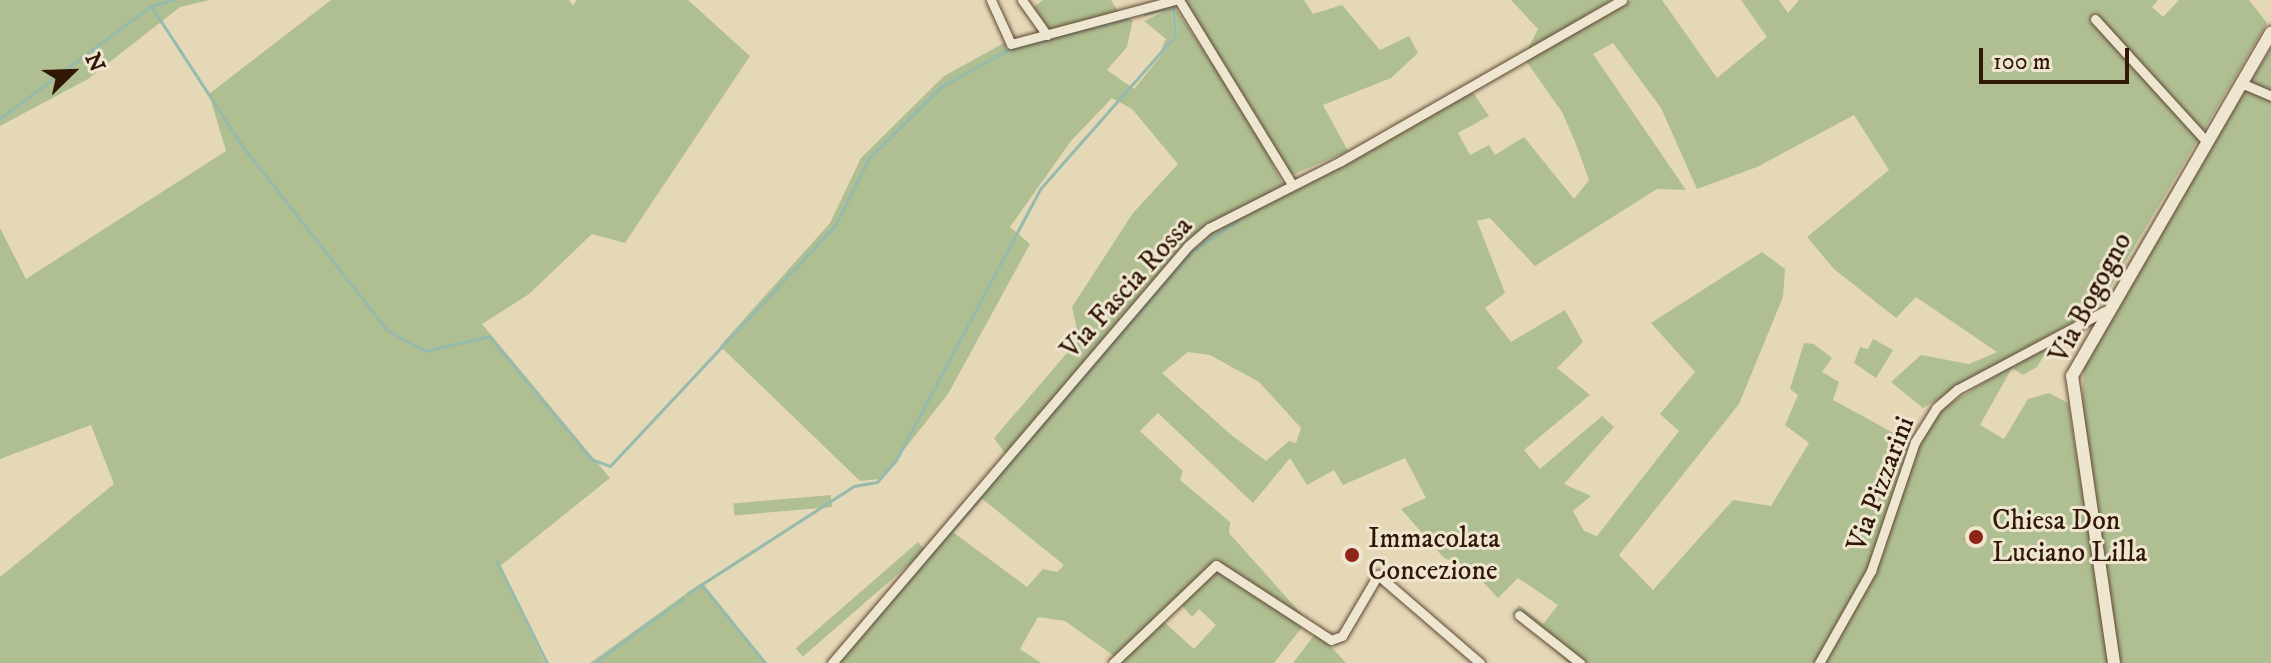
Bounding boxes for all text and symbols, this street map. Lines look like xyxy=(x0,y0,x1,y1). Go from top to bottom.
north arrow xyxy=(32,32,112,112)
scale bar xyxy=(1983,32,2133,82)
text: 100 m xyxy=(1993,47,2051,77)
text: N xyxy=(79,49,111,76)
street label: Via Fascia Rossa xyxy=(1054,210,1200,366)
street label: Via Bogogno xyxy=(2043,227,2139,369)
street label: Via Pizzarini xyxy=(1840,412,1922,556)
place label: Chiesa Don Luciano Lilla xyxy=(1992,504,2147,570)
place label: Immacolata Concezione xyxy=(1368,522,1500,588)
marker: Chiesa Don Luciano Lilla xyxy=(1967,528,1985,546)
marker: Immacolata Concezione xyxy=(1343,546,1361,564)

